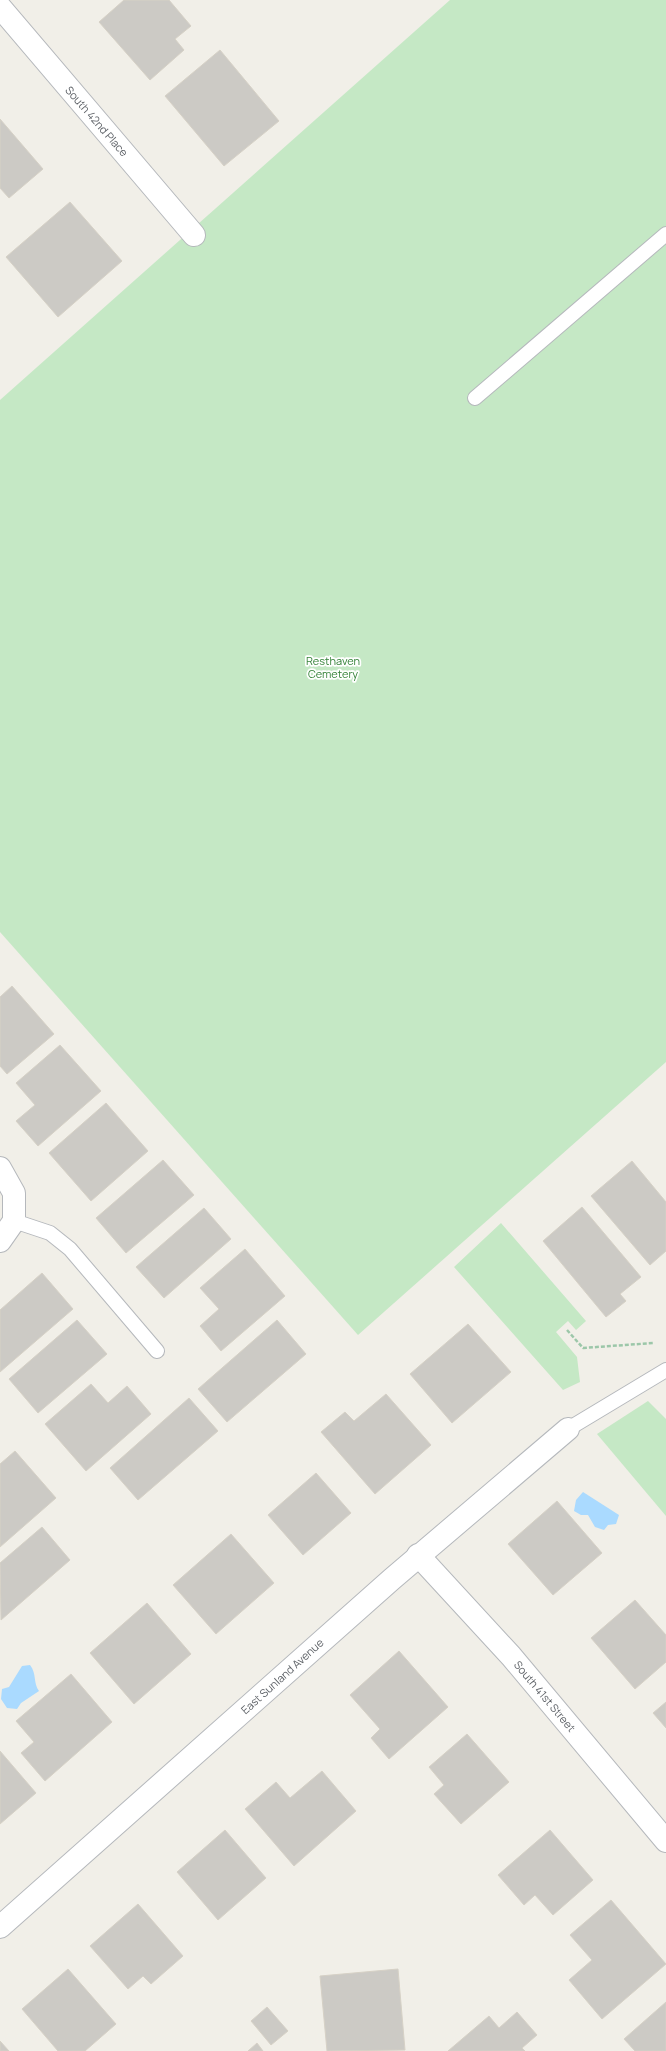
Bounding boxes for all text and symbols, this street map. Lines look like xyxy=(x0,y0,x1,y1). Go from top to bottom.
street label: South 42nd Place xyxy=(62,83,132,160)
park label: Resthaven Cemetery xyxy=(306,653,360,681)
street label: East Sunland Avenue xyxy=(238,1635,327,1717)
street label: South 41st Street xyxy=(511,1657,579,1735)

